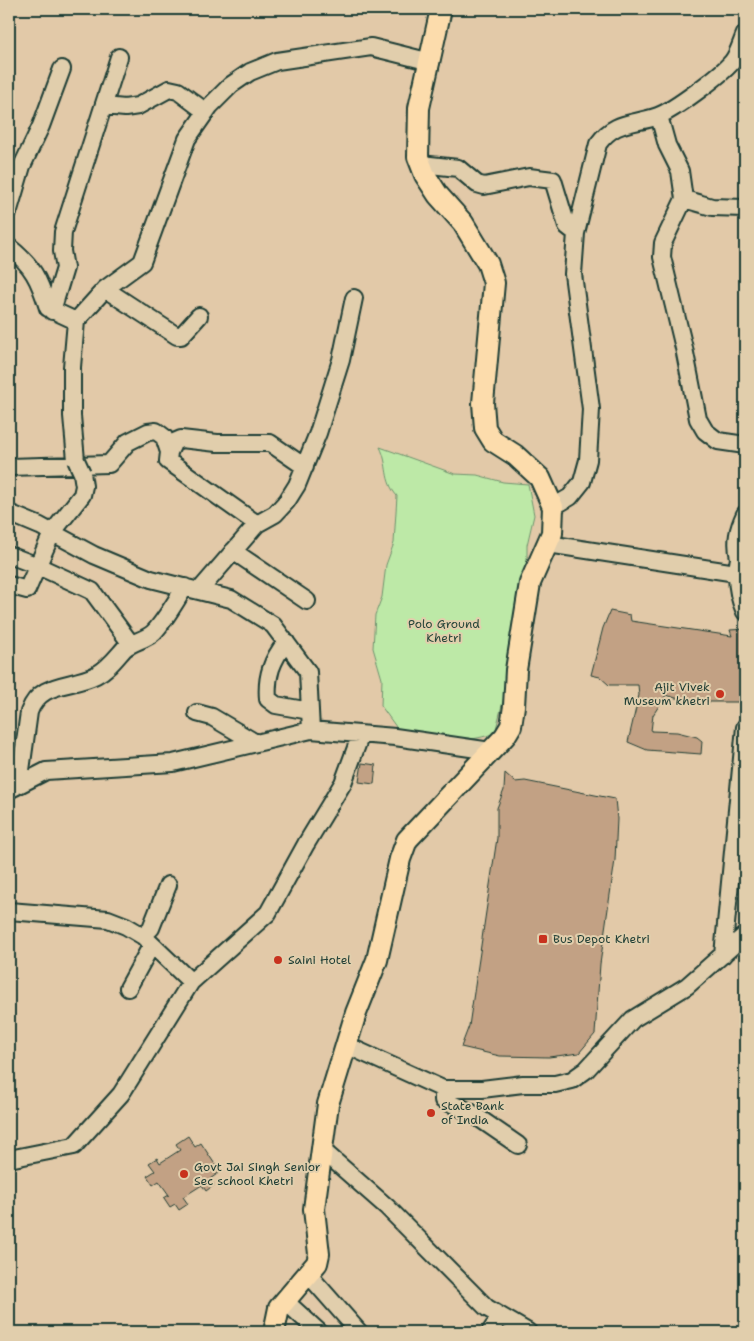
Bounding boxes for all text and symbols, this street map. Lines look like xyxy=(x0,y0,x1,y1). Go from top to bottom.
park label: Polo Ground Khetri xyxy=(408,616,480,646)
place label: Ajit Vivek Museum khetri xyxy=(624,679,710,709)
marker: Ajit Vivek Museum khetri xyxy=(714,688,726,700)
place label: Bus Depot Khetri xyxy=(553,931,650,947)
marker: Bus Depot Khetri xyxy=(537,933,549,945)
place label: Saini Hotel xyxy=(288,952,351,968)
marker: Saini Hotel xyxy=(272,954,284,966)
place label: State Bank of India xyxy=(441,1098,504,1128)
marker: State Bank of India xyxy=(425,1107,437,1119)
place label: Govt Jai Singh Senior Sec school Khetri xyxy=(194,1159,321,1189)
marker: Govt Jai Singh Senior Sec school Khetri xyxy=(178,1168,190,1180)

